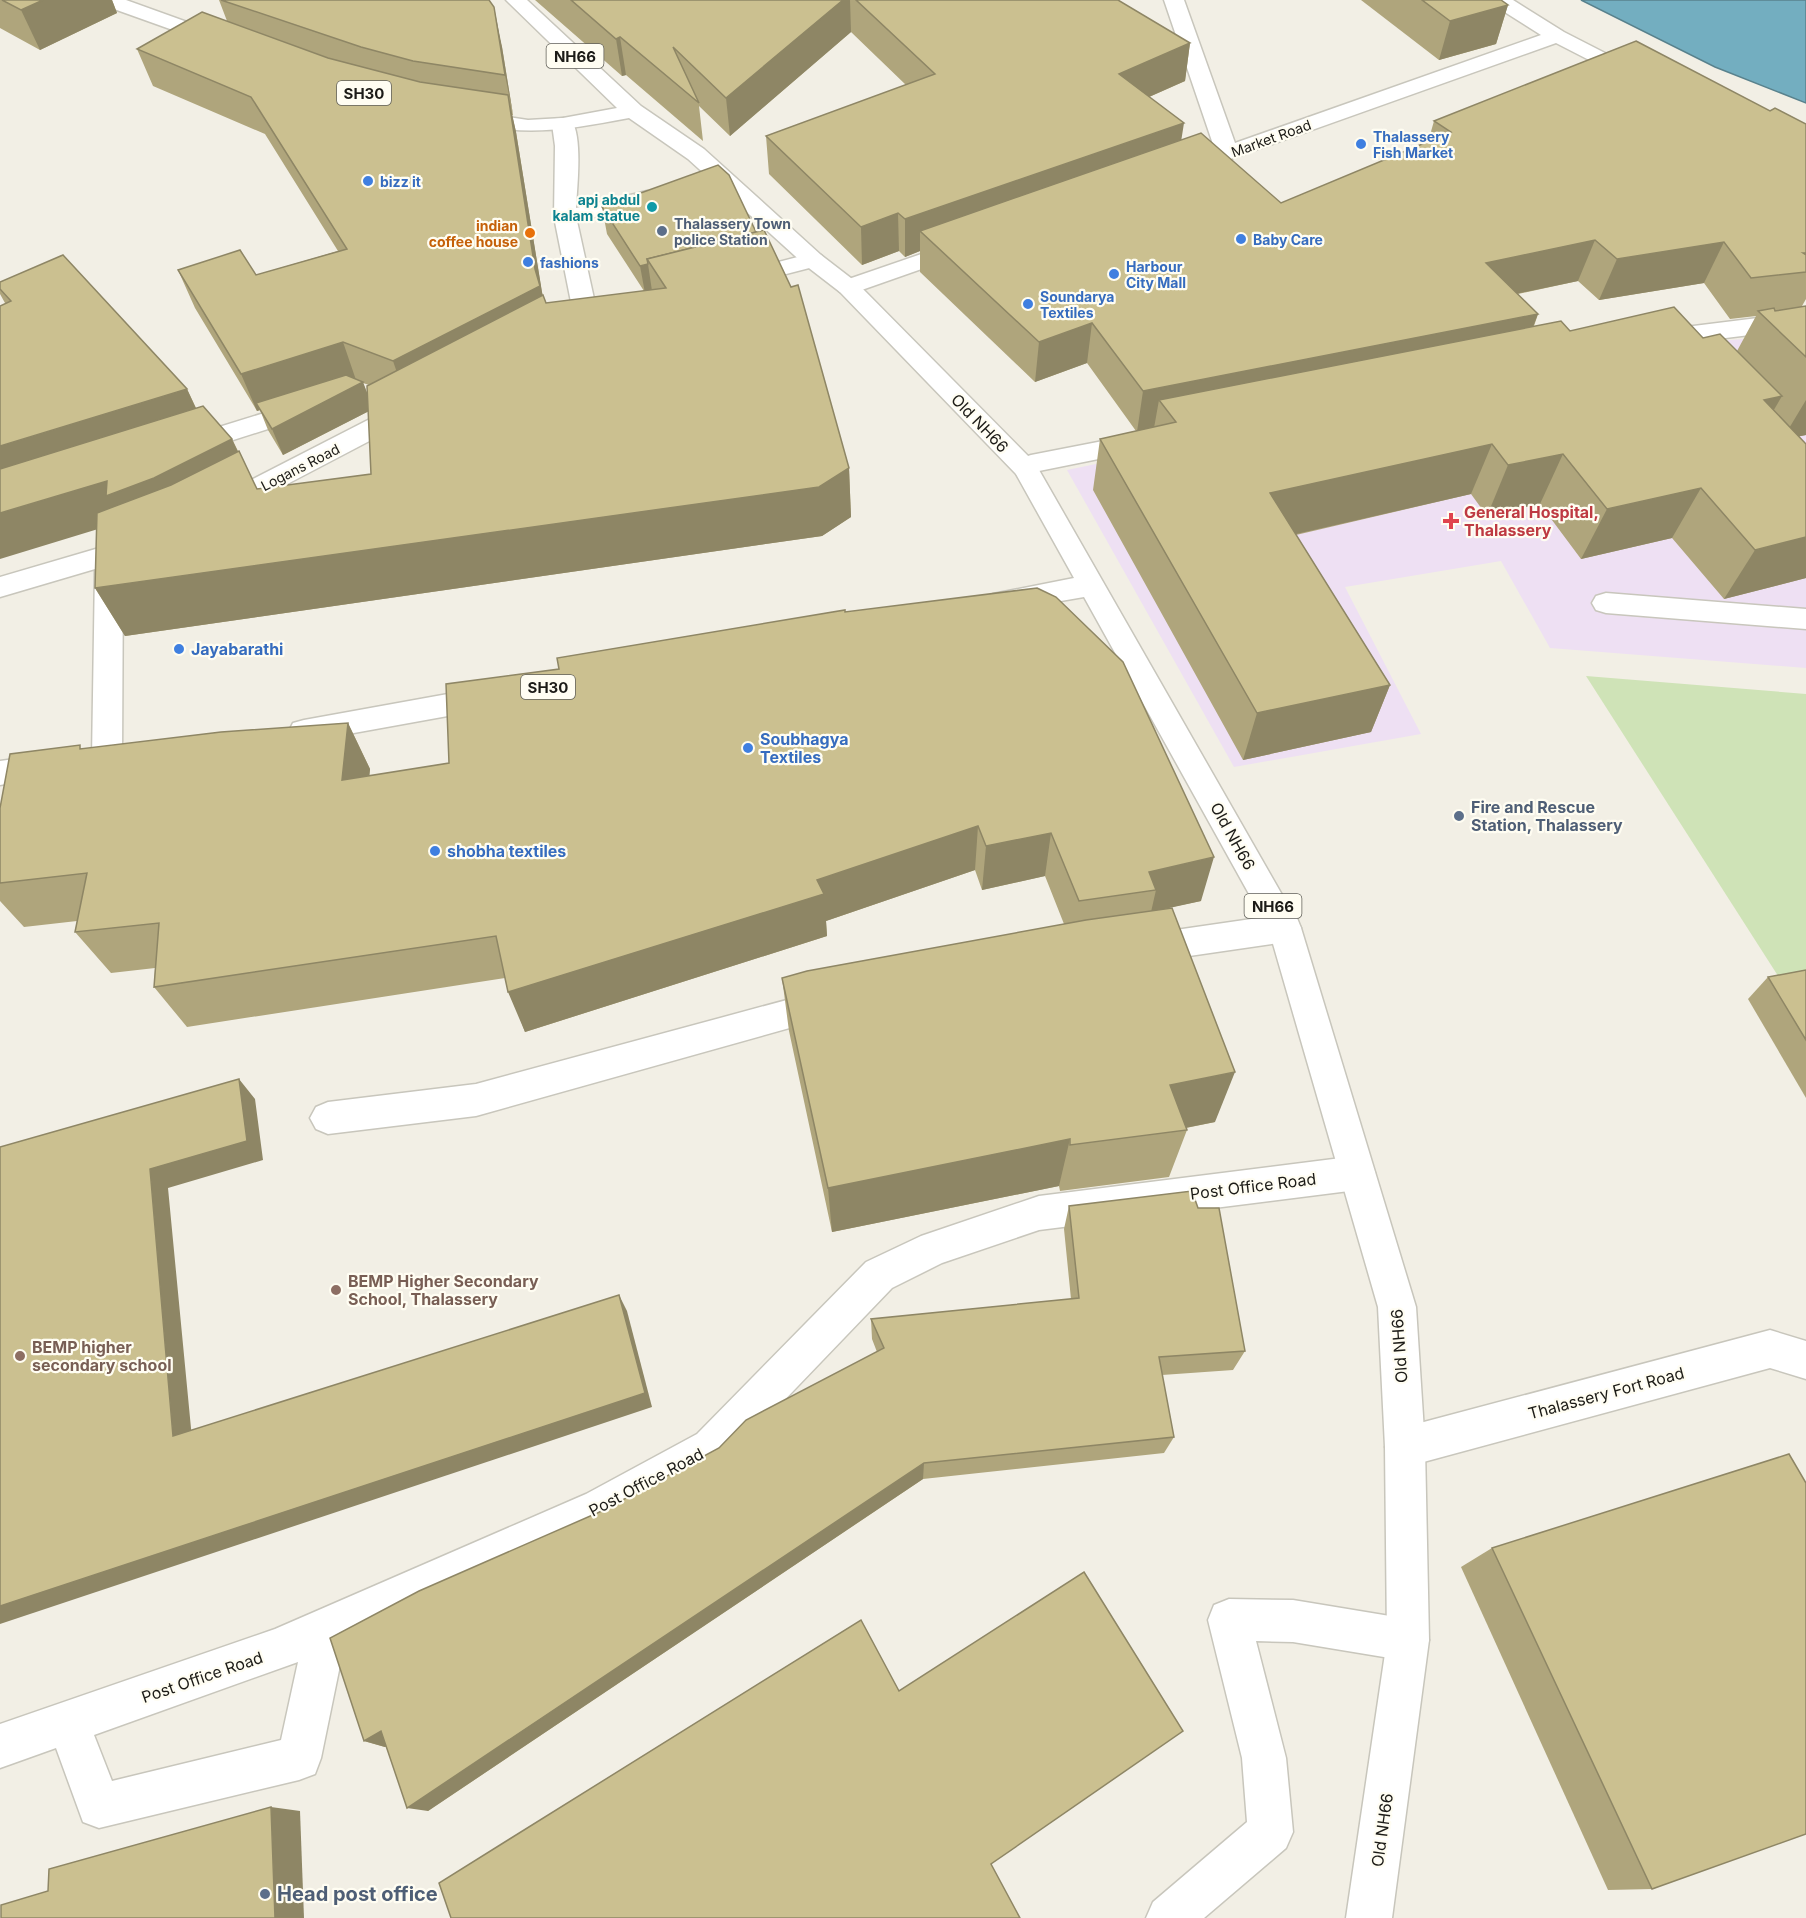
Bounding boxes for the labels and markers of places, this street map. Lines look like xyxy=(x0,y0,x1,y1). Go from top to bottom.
place label: Thalassery Fish Market xyxy=(1373,128,1453,161)
marker: Thalassery Fish Market xyxy=(1354,137,1368,151)
place label: bizz it xyxy=(380,173,421,190)
marker: bizz it xyxy=(361,174,375,188)
place label: apj abdul kalam statue xyxy=(552,191,640,224)
marker: apj abdul kalam statue xyxy=(645,200,659,214)
place label: Thalassery Town police Station xyxy=(674,215,791,248)
place label: indian coffee house xyxy=(429,217,518,250)
marker: Thalassery Town police Station xyxy=(655,224,669,238)
marker: indian coffee house xyxy=(523,226,537,240)
place label: Baby Care xyxy=(1253,231,1323,248)
marker: Baby Care xyxy=(1234,232,1248,246)
place label: fashions xyxy=(540,254,599,271)
marker: fashions xyxy=(521,255,535,269)
place label: Harbour City Mall xyxy=(1126,258,1186,291)
marker: Harbour City Mall xyxy=(1107,267,1121,281)
place label: Soundarya Textiles xyxy=(1040,288,1114,321)
marker: Soundarya Textiles xyxy=(1021,297,1035,311)
place label: General Hospital, Thalassery xyxy=(1464,502,1599,540)
marker: General Hospital, Thalassery xyxy=(1442,512,1460,530)
place label: Jayabarathi xyxy=(191,639,283,659)
marker: Jayabarathi xyxy=(172,642,186,656)
place label: Soubhagya Textiles xyxy=(760,729,848,767)
marker: Soubhagya Textiles xyxy=(741,741,755,755)
place label: Fire and Rescue Station, Thalassery xyxy=(1471,797,1623,835)
marker: Fire and Rescue Station, Thalassery xyxy=(1452,809,1466,823)
place label: shobha textiles xyxy=(447,841,566,861)
marker: shobha textiles xyxy=(428,844,442,858)
place label: BEMP Higher Secondary School, Thalassery xyxy=(348,1271,539,1309)
marker: BEMP Higher Secondary School, Thalassery xyxy=(329,1283,343,1297)
place label: BEMP higher secondary school xyxy=(32,1337,172,1375)
marker: BEMP higher secondary school xyxy=(13,1349,27,1363)
place label: Head post office xyxy=(277,1882,438,1906)
marker: Head post office xyxy=(258,1887,272,1901)

